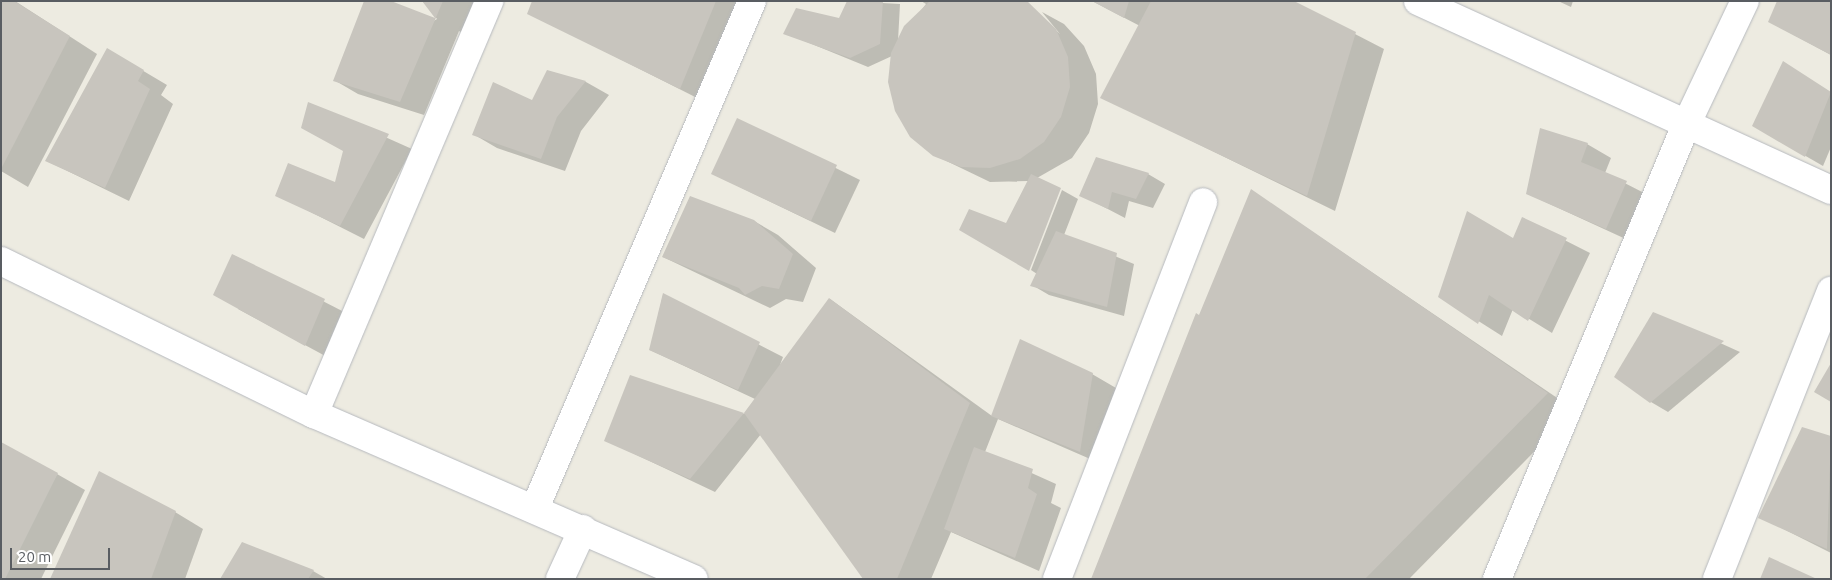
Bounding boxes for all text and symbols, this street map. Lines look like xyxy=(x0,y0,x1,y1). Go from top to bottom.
scale bar xyxy=(12,538,112,570)
text: 20 m xyxy=(18,548,51,565)

